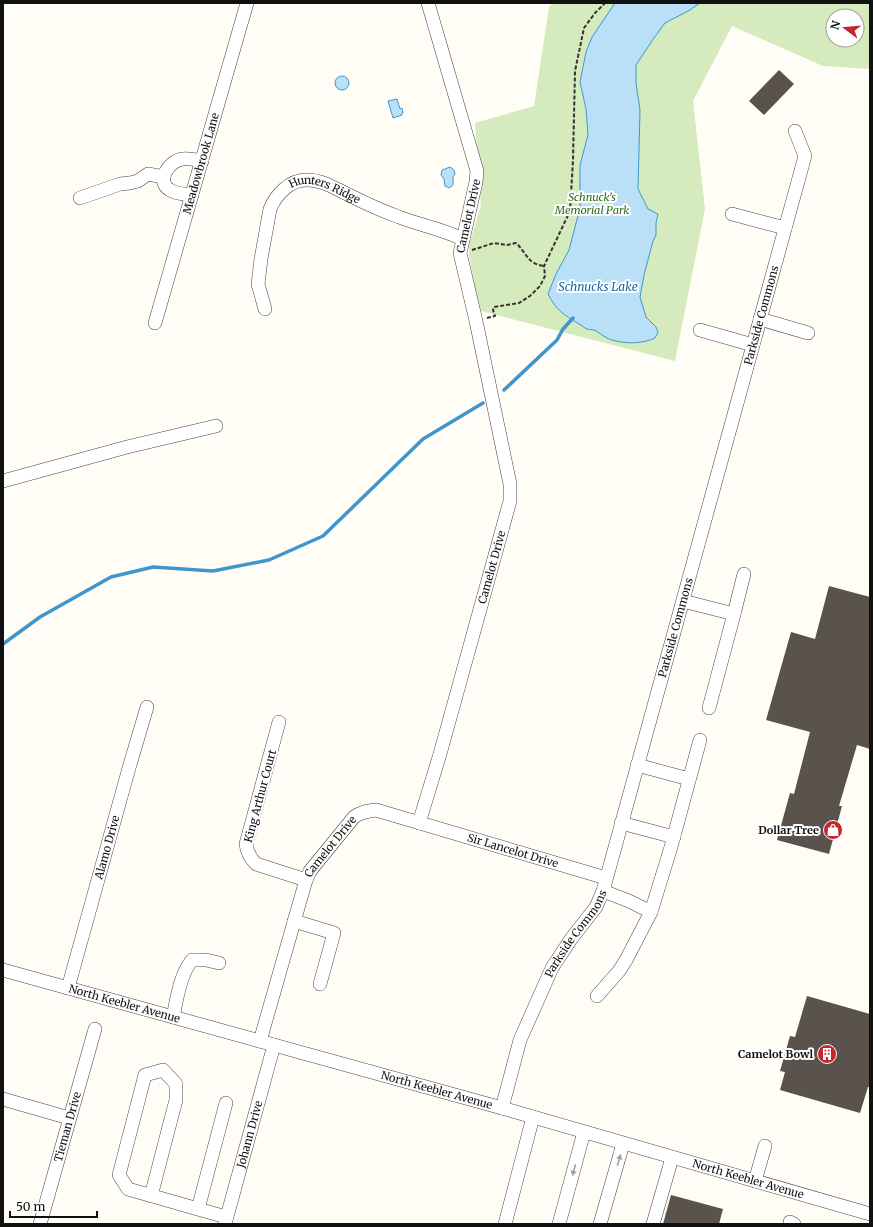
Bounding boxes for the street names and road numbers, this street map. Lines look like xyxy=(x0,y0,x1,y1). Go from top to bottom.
street label: Meadowbrook Lane xyxy=(180,111,222,216)
street label: Hunters Ridge xyxy=(286,173,363,207)
street label: Camelot Drive xyxy=(453,178,483,254)
street label: Parkside Commons xyxy=(741,264,782,367)
street label: Camelot Drive xyxy=(475,529,509,605)
street label: Parkside Commons xyxy=(655,576,696,679)
street label: King Arthur Court xyxy=(241,747,279,844)
street label: Camelot Drive xyxy=(301,813,359,879)
street label: Alamo Drive xyxy=(91,814,123,882)
street label: Sir Lancelot Drive xyxy=(466,830,560,871)
street label: Parkside Commons xyxy=(542,888,610,980)
street label: North Keebler Avenue xyxy=(67,981,182,1026)
street label: North Keebler Avenue xyxy=(379,1068,494,1112)
street label: Tieman Drive xyxy=(51,1090,84,1163)
street label: Johann Drive xyxy=(233,1099,265,1170)
street label: North Keebler Avenue xyxy=(691,1156,806,1202)

